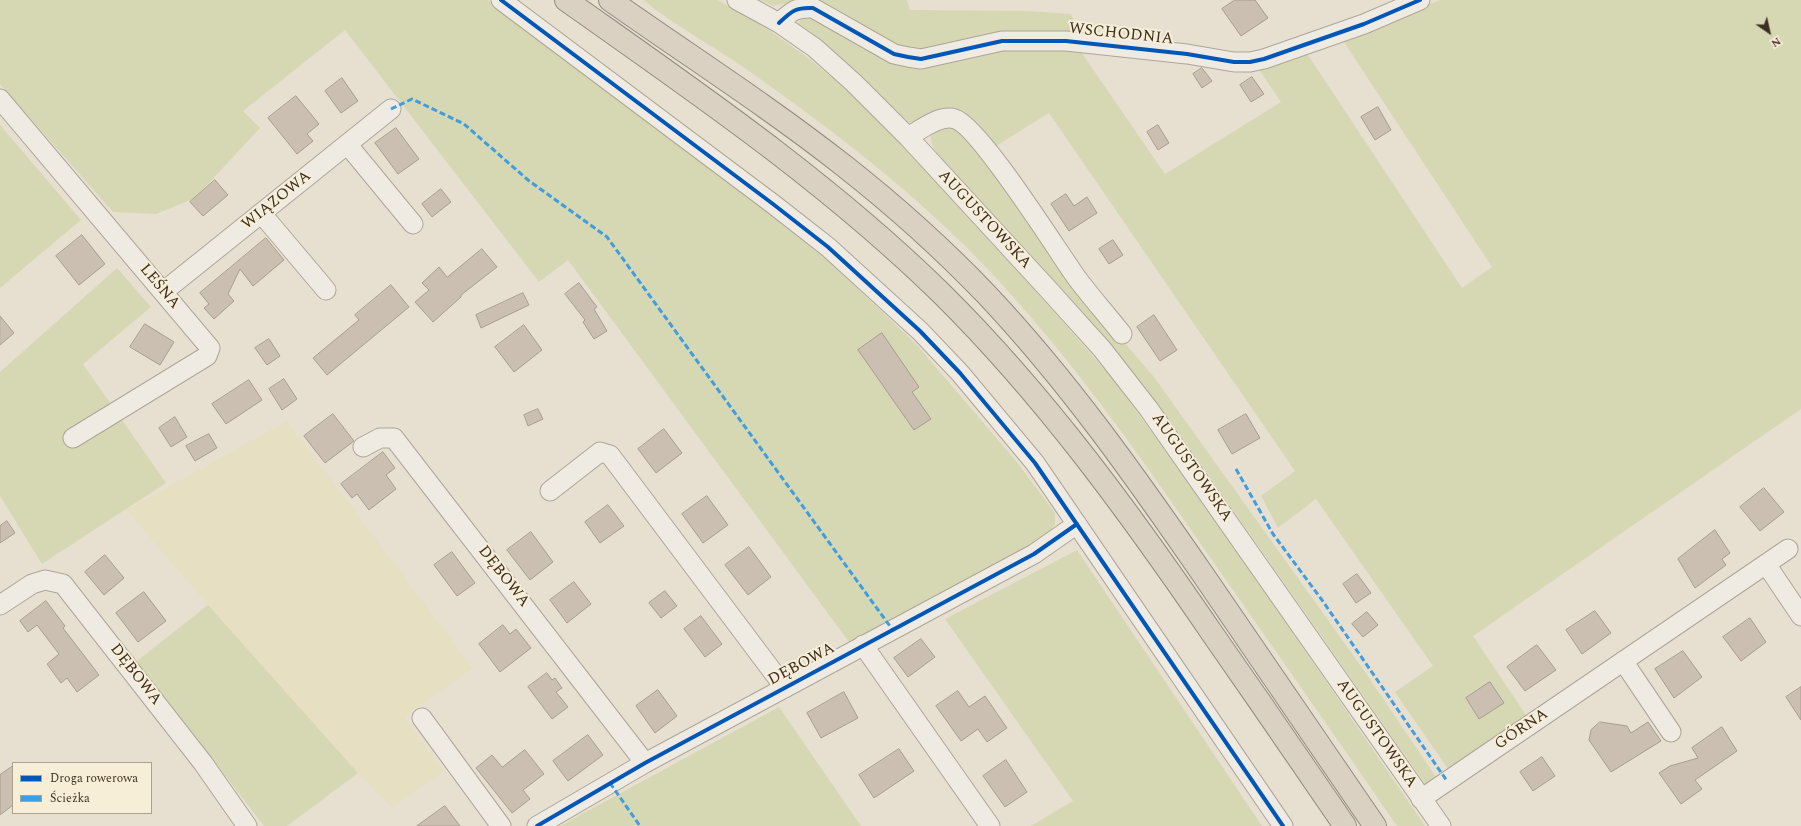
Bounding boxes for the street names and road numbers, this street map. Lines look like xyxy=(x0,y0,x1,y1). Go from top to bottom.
street label: WSCHODNIA xyxy=(1068,20,1174,50)
street label: WIĄZOWA xyxy=(238,167,316,235)
street label: AUGUSTOWSKA xyxy=(933,167,1035,273)
street label: LEŚNA xyxy=(135,260,183,314)
street label: AUGUSTOWSKA xyxy=(1146,410,1236,526)
street label: DĘBOWA xyxy=(473,542,533,612)
street label: DĘBOWA xyxy=(765,639,839,691)
street label: DĘBOWA xyxy=(105,640,165,710)
street label: AUGUSTOWSKA xyxy=(1331,676,1421,792)
street label: GÓRNA xyxy=(1492,705,1552,755)

